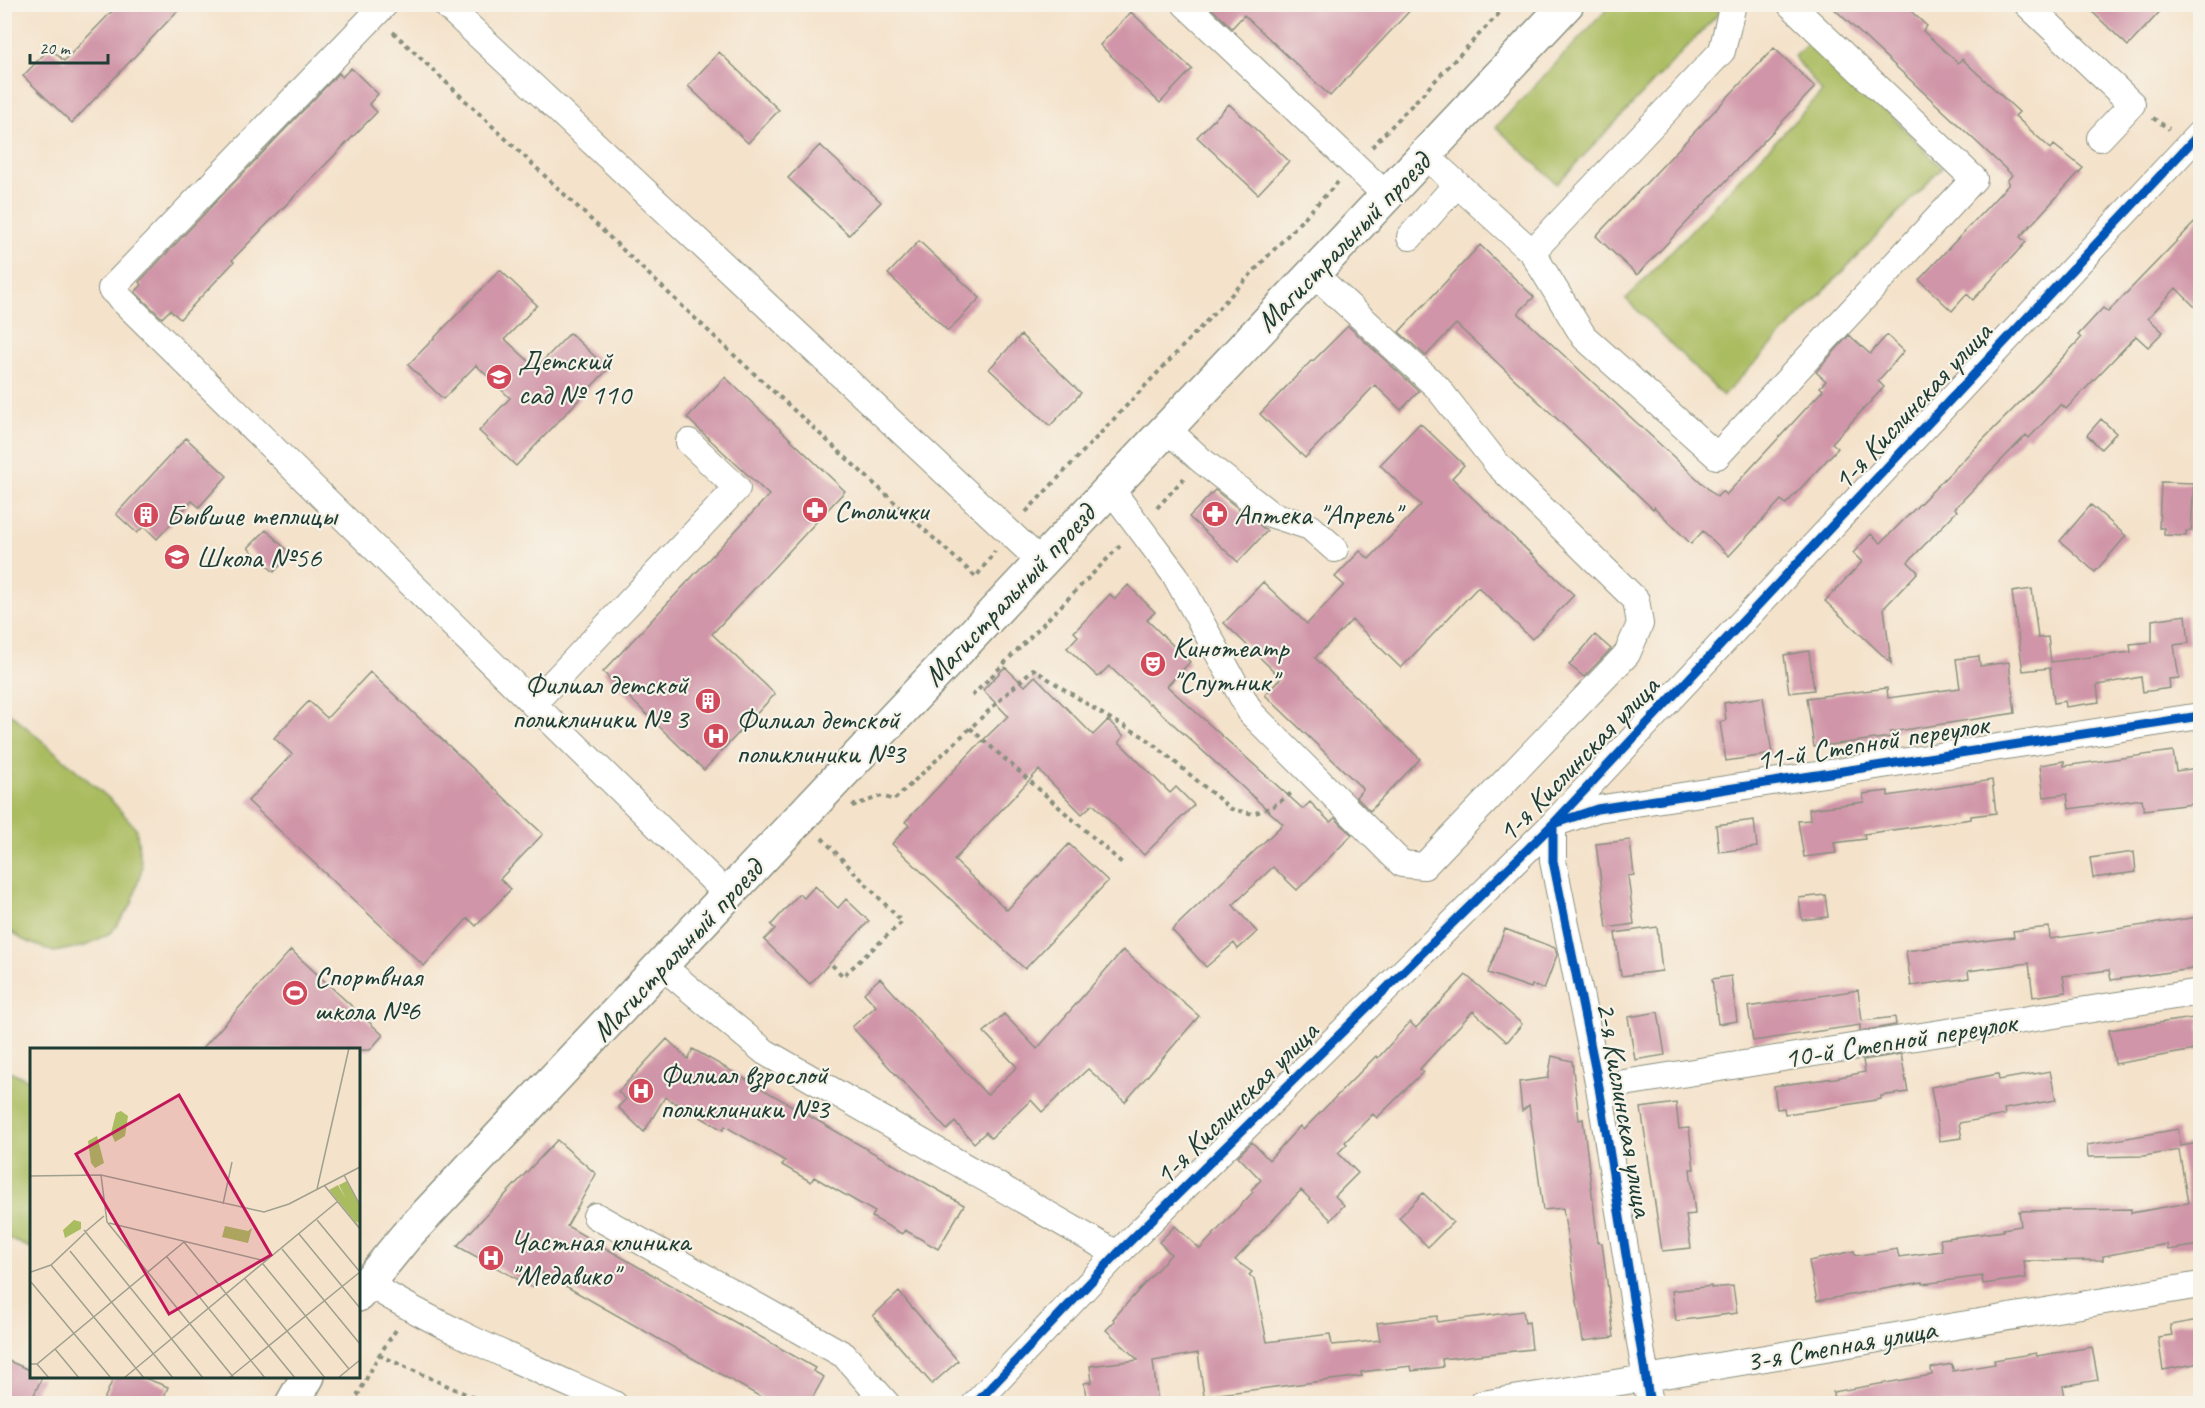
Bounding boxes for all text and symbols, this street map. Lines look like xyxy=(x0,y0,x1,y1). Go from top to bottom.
scale bar xyxy=(30,27,108,65)
text: 20 m xyxy=(39,37,72,59)
street label: Магистральный проезд xyxy=(1247,142,1440,340)
street label: 1-я Кислинская улица xyxy=(1824,312,2001,498)
place label: Детский сад № 110 xyxy=(518,341,634,413)
school or university icon: Детский сад № 110 xyxy=(484,362,514,392)
place label: Столички xyxy=(834,491,930,529)
street label: Магистральный проезд xyxy=(915,494,1105,694)
pharmacy icon: Столички xyxy=(800,495,830,525)
place label: Аптека "Апрель" xyxy=(1234,495,1406,533)
place label: Бывшие теплицы xyxy=(166,496,339,534)
pharmacy icon: Аптека "Апрель" xyxy=(1200,499,1230,529)
building icon: Бывшие теплицы xyxy=(131,500,161,530)
place label: Школа №56 xyxy=(196,538,323,576)
school or university icon: Школа №56 xyxy=(162,542,192,572)
place label: Кинотеатр "Спутник" xyxy=(1172,628,1290,700)
theatre icon: Кинотеатр "Спутник" xyxy=(1138,649,1168,679)
place label: Филиал детской поликлиники № 3 xyxy=(512,665,690,737)
street label: 1-я Кислинская улица xyxy=(1489,666,1669,850)
building icon: Филиал детской поликлиники № 3 xyxy=(693,686,723,716)
place label: Филиал детской поликлиники №3 xyxy=(736,700,908,772)
street label: 11-й Степной переулок xyxy=(1753,704,1994,779)
hospital icon: Филиал детской поликлиники №3 xyxy=(701,721,731,751)
street label: Магистральный проезд xyxy=(583,849,773,1049)
place label: Спортвная школа №6 xyxy=(314,957,425,1029)
sports icon: Спортвная школа №6 xyxy=(280,978,310,1008)
street label: 2-я Кислинская улица xyxy=(1587,999,1663,1221)
street label: 10-й Степной переулок xyxy=(1781,1002,2022,1077)
street label: 1-я Кислинская улица xyxy=(1146,1011,1328,1193)
inset map xyxy=(30,1048,360,1378)
place label: Филиал взрослой поликлиники №3 xyxy=(660,1055,832,1127)
hospital icon: Филиал взрослой поликлиники №3 xyxy=(626,1076,656,1106)
place label: Частная клиника "Медавико" xyxy=(510,1222,693,1294)
hospital icon: Частная клиника "Медавико" xyxy=(476,1243,506,1273)
street label: 3-я Степная улица xyxy=(1743,1309,1941,1380)

